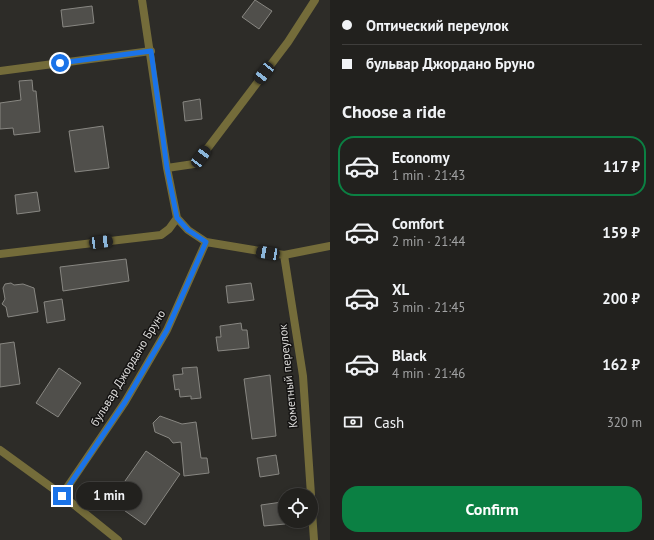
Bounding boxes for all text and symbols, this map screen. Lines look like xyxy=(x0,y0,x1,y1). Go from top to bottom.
text: Оптический переулок xyxy=(366,16,509,35)
route start xyxy=(51,54,69,72)
text: бульвар Джордано Бруно xyxy=(366,54,535,73)
car xyxy=(252,60,276,86)
text: Choose a ride xyxy=(342,100,446,123)
car xyxy=(189,144,213,170)
icon: car xyxy=(344,148,380,184)
text: Economy xyxy=(392,148,450,167)
text: 117 ₽ xyxy=(603,157,640,176)
text: 1 min · 21:43 xyxy=(392,167,465,184)
icon: car xyxy=(344,214,380,250)
text: Comfort xyxy=(392,214,444,233)
text: 159 ₽ xyxy=(602,223,640,242)
text: 2 min · 21:44 xyxy=(392,233,465,250)
car xyxy=(88,235,114,249)
car xyxy=(255,245,281,261)
icon: car xyxy=(344,280,380,316)
text: XL xyxy=(392,280,409,299)
text: 200 ₽ xyxy=(602,289,640,308)
text: 3 min · 21:45 xyxy=(392,299,465,316)
street label: бульвар Джордано Бруно xyxy=(87,307,168,429)
street label: Кометный переулок xyxy=(275,323,300,429)
icon: car xyxy=(344,346,380,382)
text: Black xyxy=(392,346,427,365)
text: 162 ₽ xyxy=(602,355,640,374)
text: 4 min · 21:46 xyxy=(392,365,465,382)
icon: cash xyxy=(342,411,364,433)
text: Cash xyxy=(374,413,404,432)
text: 320 m xyxy=(607,414,642,431)
callout: 1 min xyxy=(76,482,142,510)
button: Confirm xyxy=(342,486,642,532)
route end xyxy=(53,487,71,505)
text: 1 min xyxy=(93,487,125,504)
map controls xyxy=(278,488,318,528)
button: locate xyxy=(278,488,318,528)

